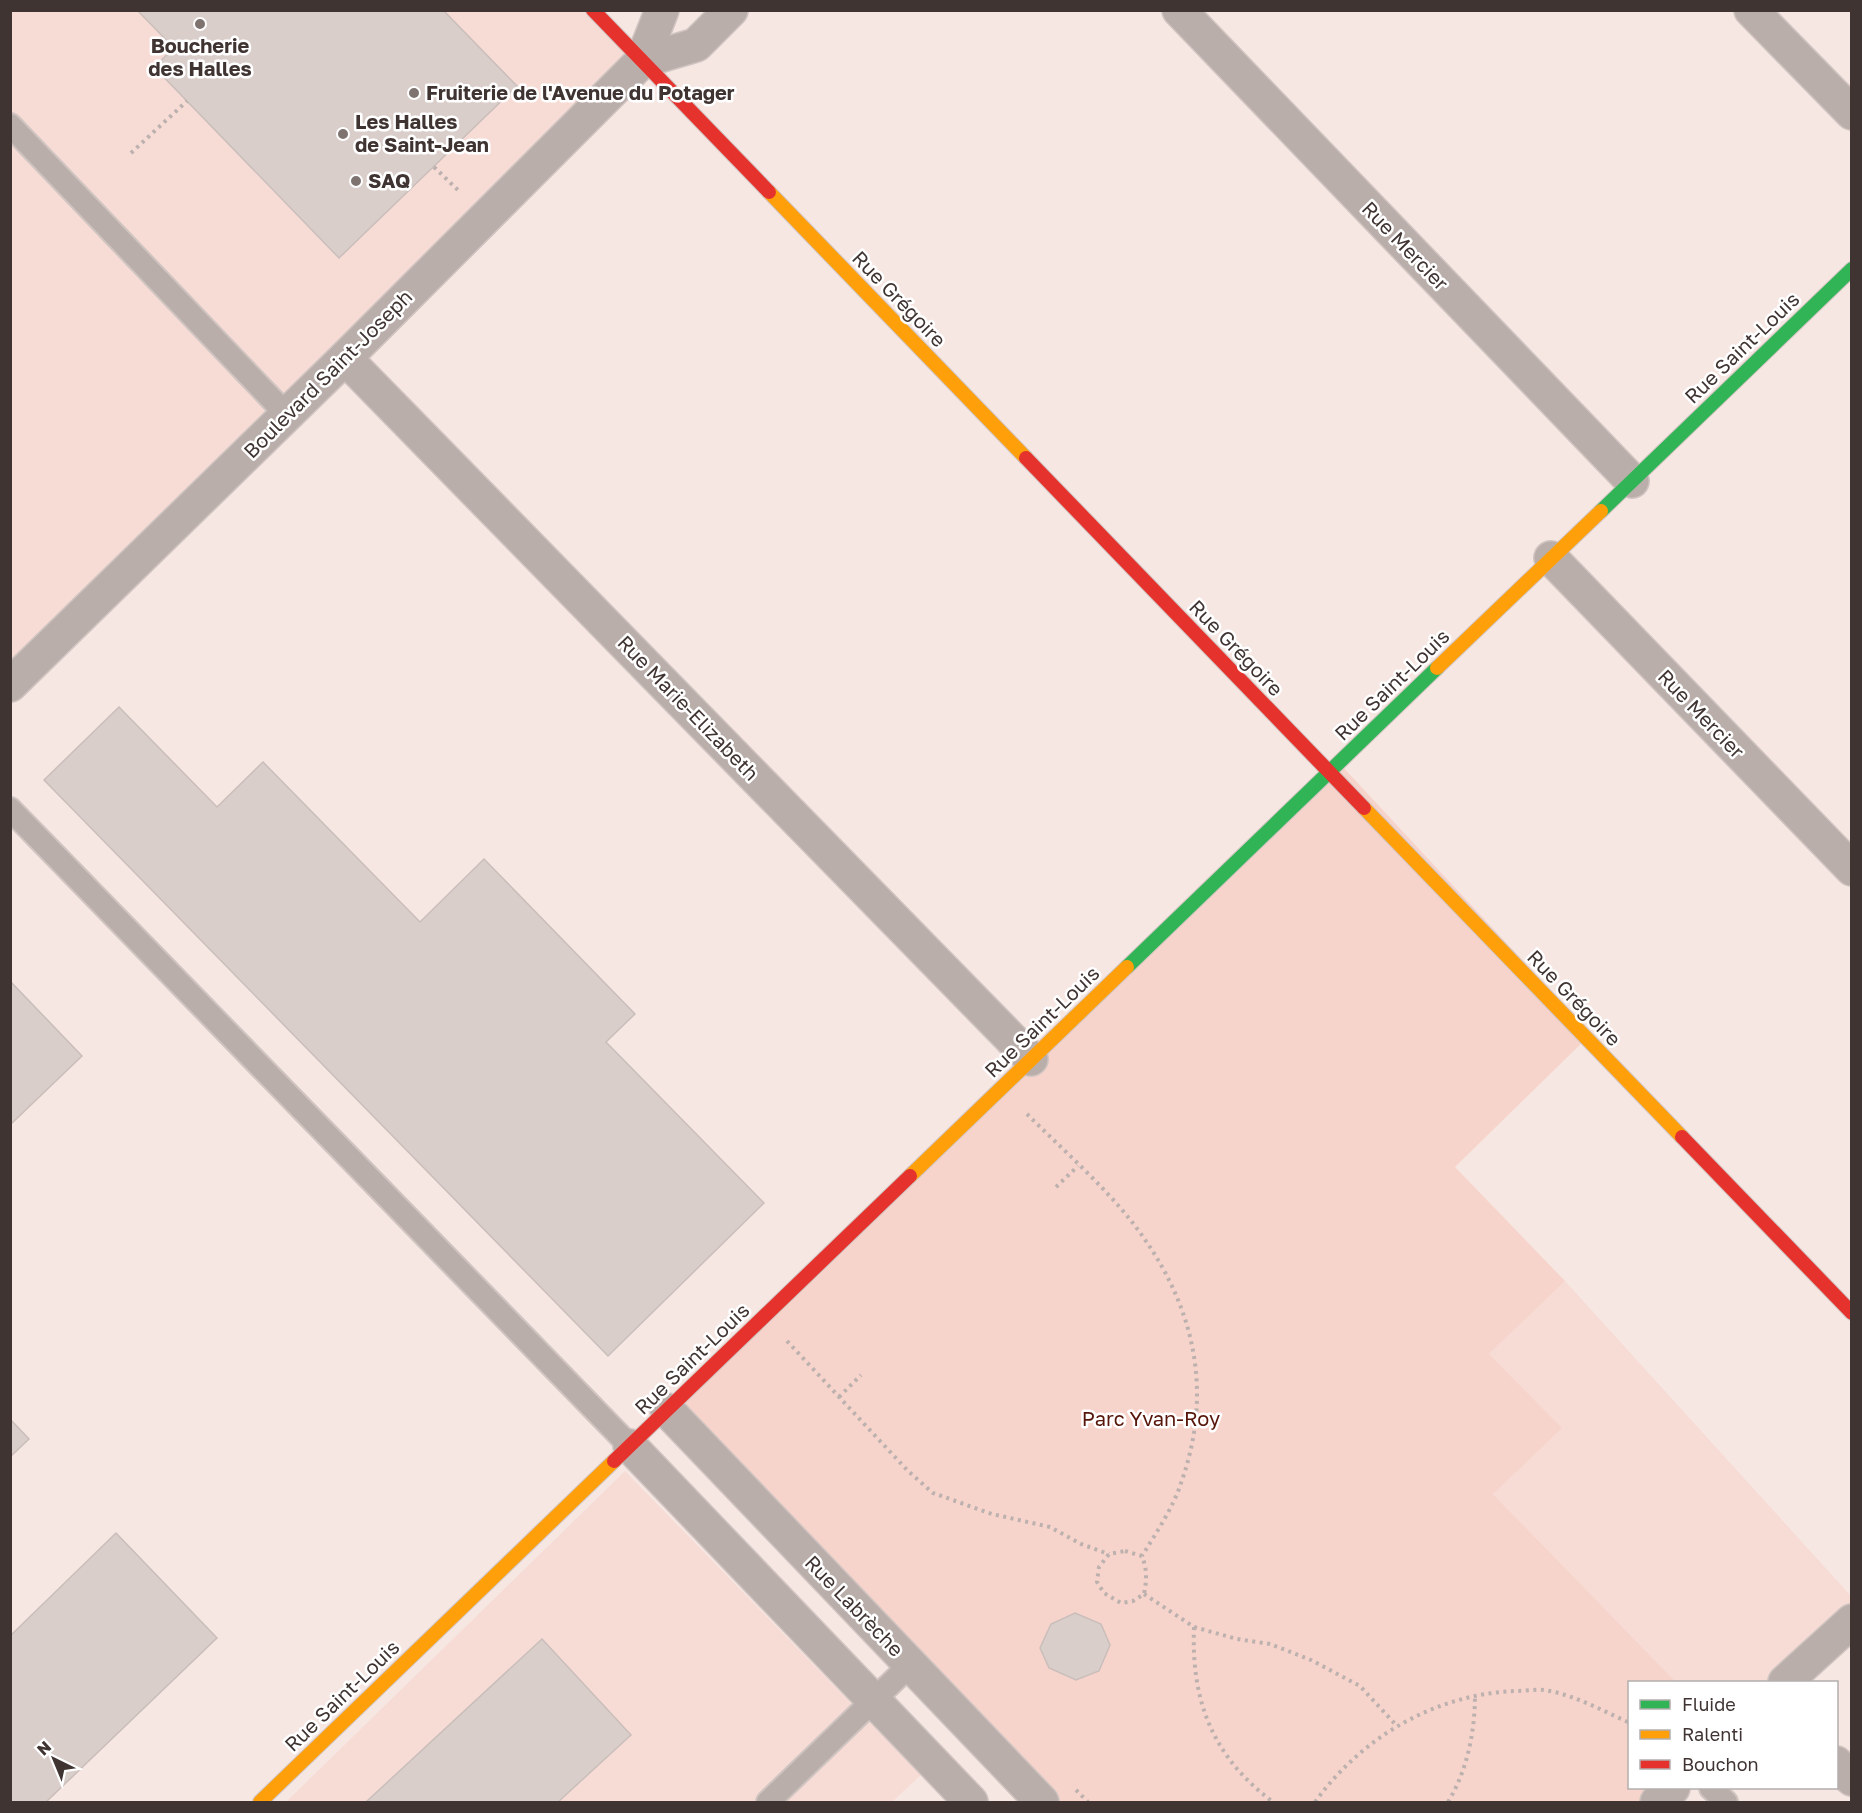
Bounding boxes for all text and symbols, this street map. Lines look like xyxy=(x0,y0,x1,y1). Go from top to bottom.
marker: Boucherie des Halles xyxy=(193,17,207,31)
place label: Boucherie des Halles xyxy=(148,33,252,80)
place label: Fruiterie de l'Avenue du Potager xyxy=(426,80,735,104)
marker: Fruiterie de l'Avenue du Potager xyxy=(407,86,421,100)
place label: Les Halles de Saint-Jean xyxy=(355,109,489,156)
marker: Les Halles de Saint-Jean xyxy=(336,127,350,141)
place label: SAQ xyxy=(368,168,410,192)
marker: SAQ xyxy=(349,174,363,188)
street label: Rue Mercier xyxy=(1358,196,1454,295)
street label: Rue Grégoire xyxy=(848,245,951,351)
street label: Boulevard Saint-Joseph xyxy=(238,284,417,463)
street label: Rue Saint-Louis xyxy=(1679,287,1804,408)
street label: Rue Grégoire xyxy=(1185,594,1288,700)
street label: Rue Saint-Louis xyxy=(1329,624,1454,745)
street label: Rue Marie-Elizabeth xyxy=(613,630,764,785)
street label: Rue Mercier xyxy=(1654,664,1750,763)
street label: Rue Grégoire xyxy=(1523,944,1626,1050)
street label: Rue Saint-Louis xyxy=(979,961,1104,1082)
street label: Rue Saint-Louis xyxy=(629,1298,754,1419)
park label: Parc Yvan-Roy xyxy=(1082,1406,1220,1430)
street label: Rue Labrèche xyxy=(801,1550,909,1661)
street label: Rue Saint-Louis xyxy=(279,1635,404,1756)
legend xyxy=(1628,1681,1838,1789)
text: Fluide xyxy=(1682,1693,1736,1715)
text: Ralenti xyxy=(1682,1723,1743,1745)
north arrow xyxy=(24,1729,84,1789)
text: N xyxy=(32,1737,55,1759)
text: Bouchon xyxy=(1682,1753,1759,1775)

